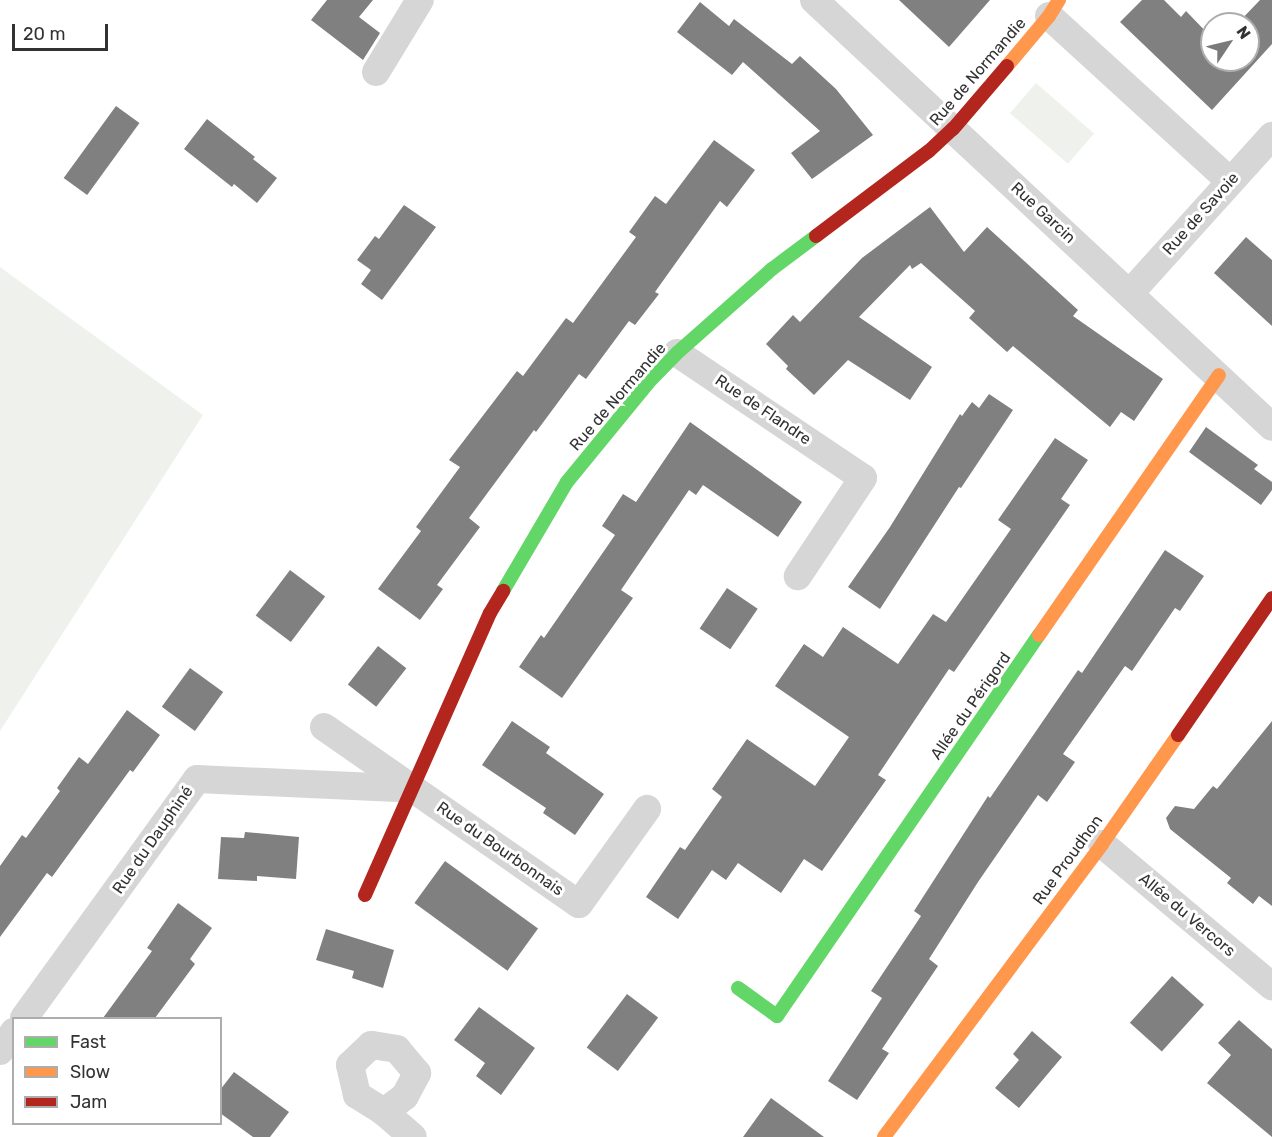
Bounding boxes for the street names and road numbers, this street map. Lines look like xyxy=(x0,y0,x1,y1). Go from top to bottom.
street label: Rue de Normandie xyxy=(926,14,1030,130)
street label: Rue de Savoie xyxy=(1159,169,1243,259)
street label: Rue Garcin xyxy=(1007,178,1079,248)
street label: Rue de Normandie xyxy=(566,339,670,455)
street label: Rue de Flandre xyxy=(711,371,815,449)
street label: Allée du Périgord xyxy=(927,649,1015,763)
street label: Rue du Dauphiné xyxy=(109,782,197,898)
street label: Rue du Bourbonnais xyxy=(433,798,567,900)
street label: Rue Proudhon xyxy=(1029,811,1107,909)
street label: Allée du Vercors xyxy=(1135,869,1239,961)

